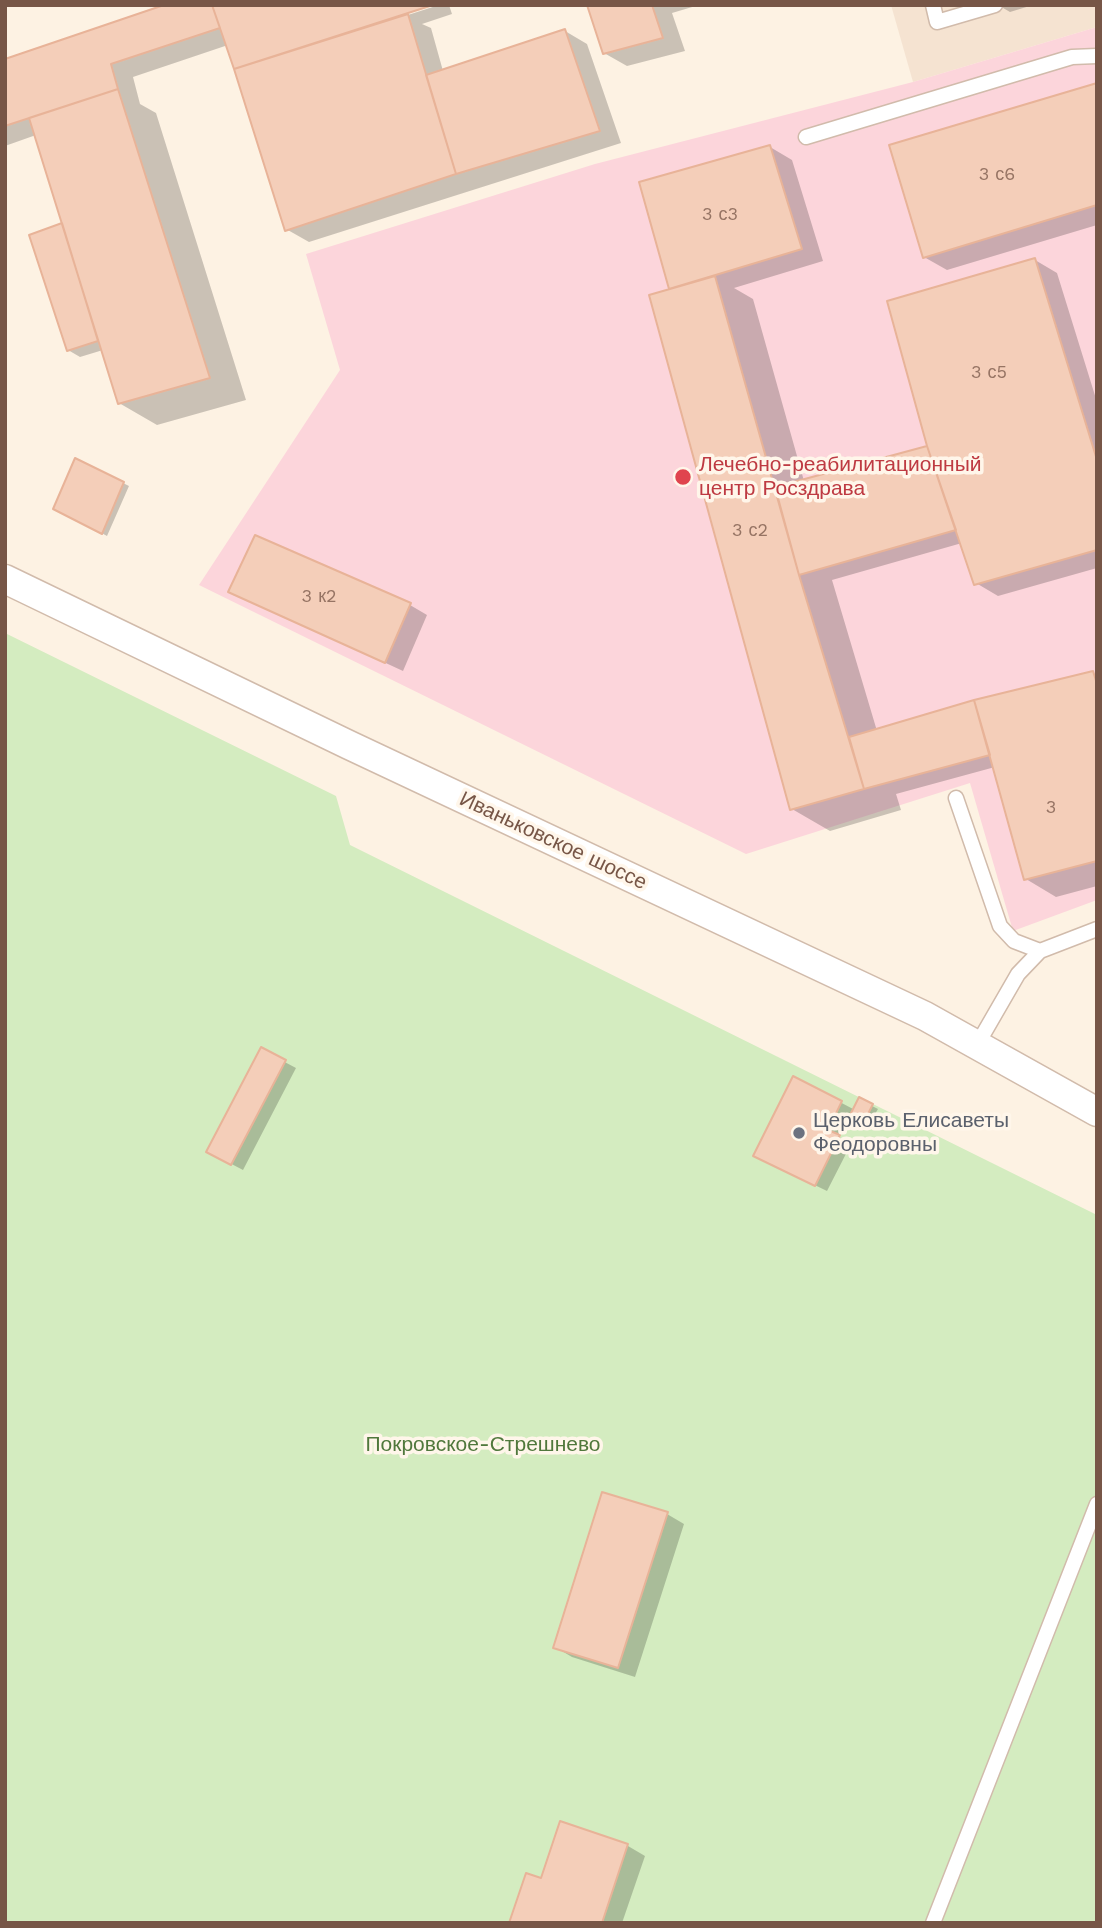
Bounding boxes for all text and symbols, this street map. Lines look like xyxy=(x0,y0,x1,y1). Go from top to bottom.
house number: 3 с6 xyxy=(979,164,1015,186)
house number: 3 с3 xyxy=(702,204,738,226)
house number: 3 с5 xyxy=(971,362,1007,384)
place label: Лечебно-реабилитационный центр Росздрава xyxy=(699,452,981,502)
marker: Лечебно-реабилитационный центр Росздрава xyxy=(673,467,693,487)
house number: 3 с2 xyxy=(732,520,768,542)
house number: 3 к2 xyxy=(301,586,337,608)
street label: Иваньковское шоссе xyxy=(455,786,651,896)
house number: 3 xyxy=(1046,797,1056,819)
place label: Церковь Елисаветы Феодоровны xyxy=(813,1108,1009,1158)
marker: Церковь Елисаветы Феодоровны xyxy=(791,1125,807,1141)
park label: Покровское-Стрешнево xyxy=(365,1432,601,1458)

